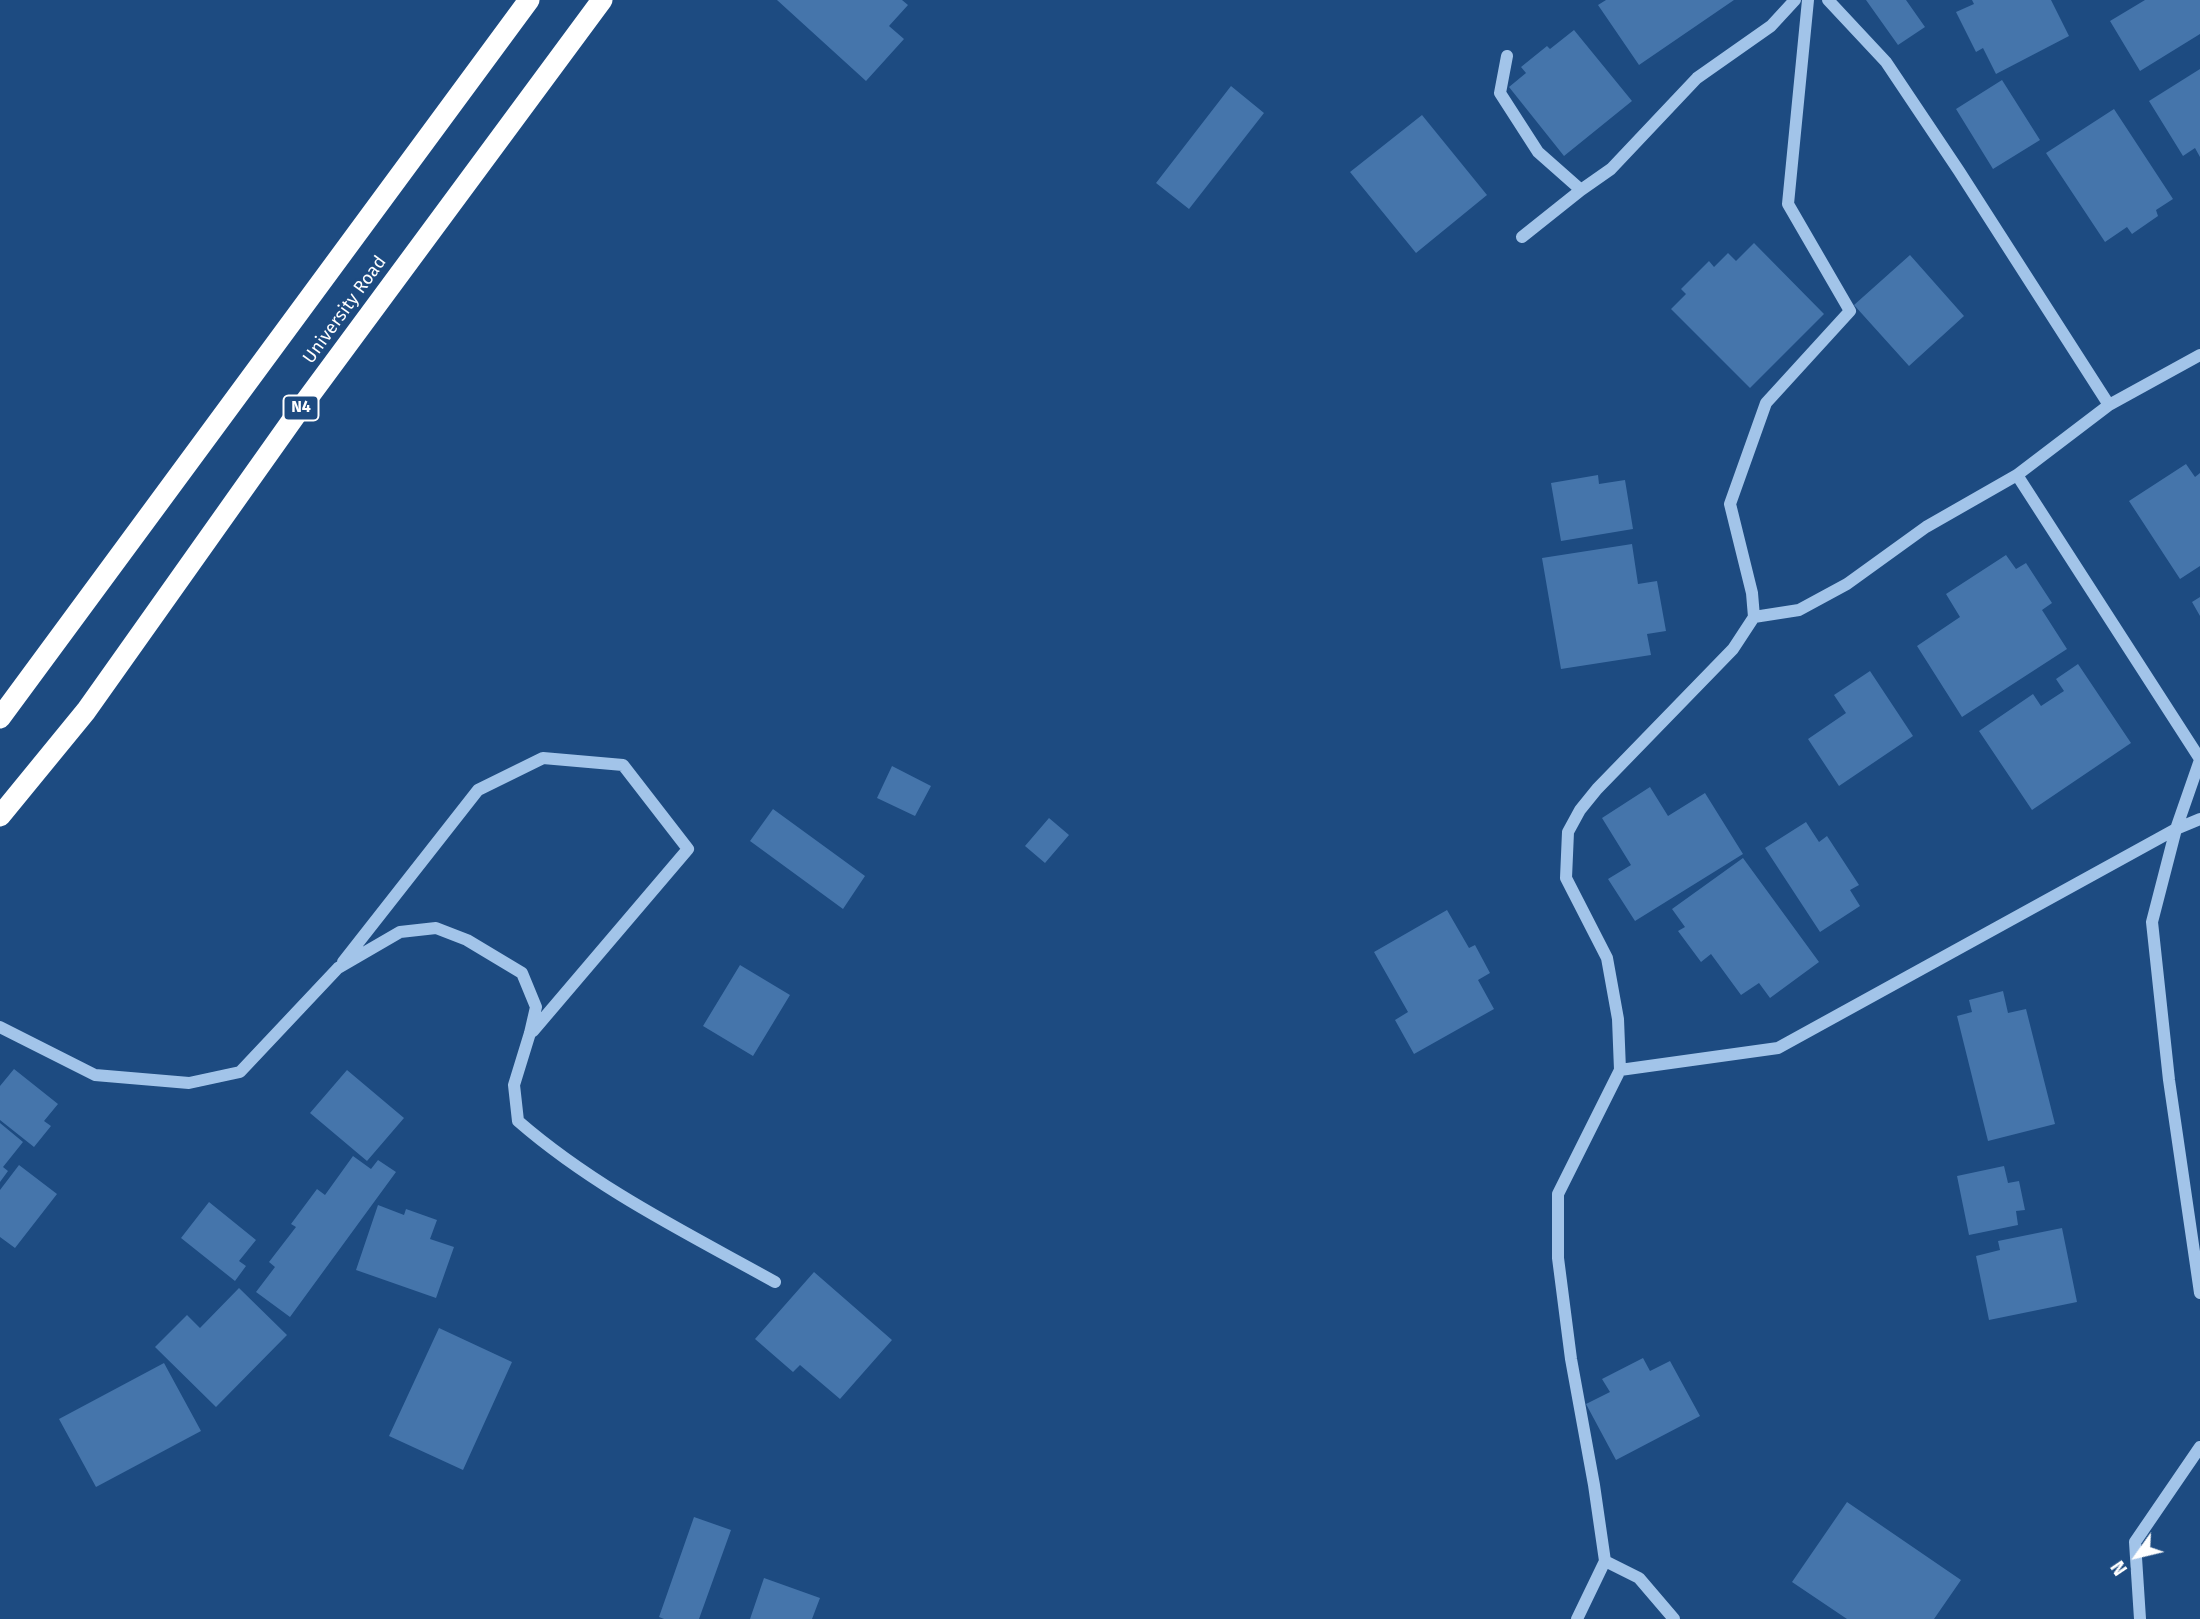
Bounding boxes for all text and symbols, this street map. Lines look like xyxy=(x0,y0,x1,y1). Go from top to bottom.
street label: University Road xyxy=(299,252,391,368)
road number: N4 xyxy=(284,396,318,420)
north arrow xyxy=(2102,1521,2172,1591)
text: N xyxy=(2106,1556,2132,1580)

